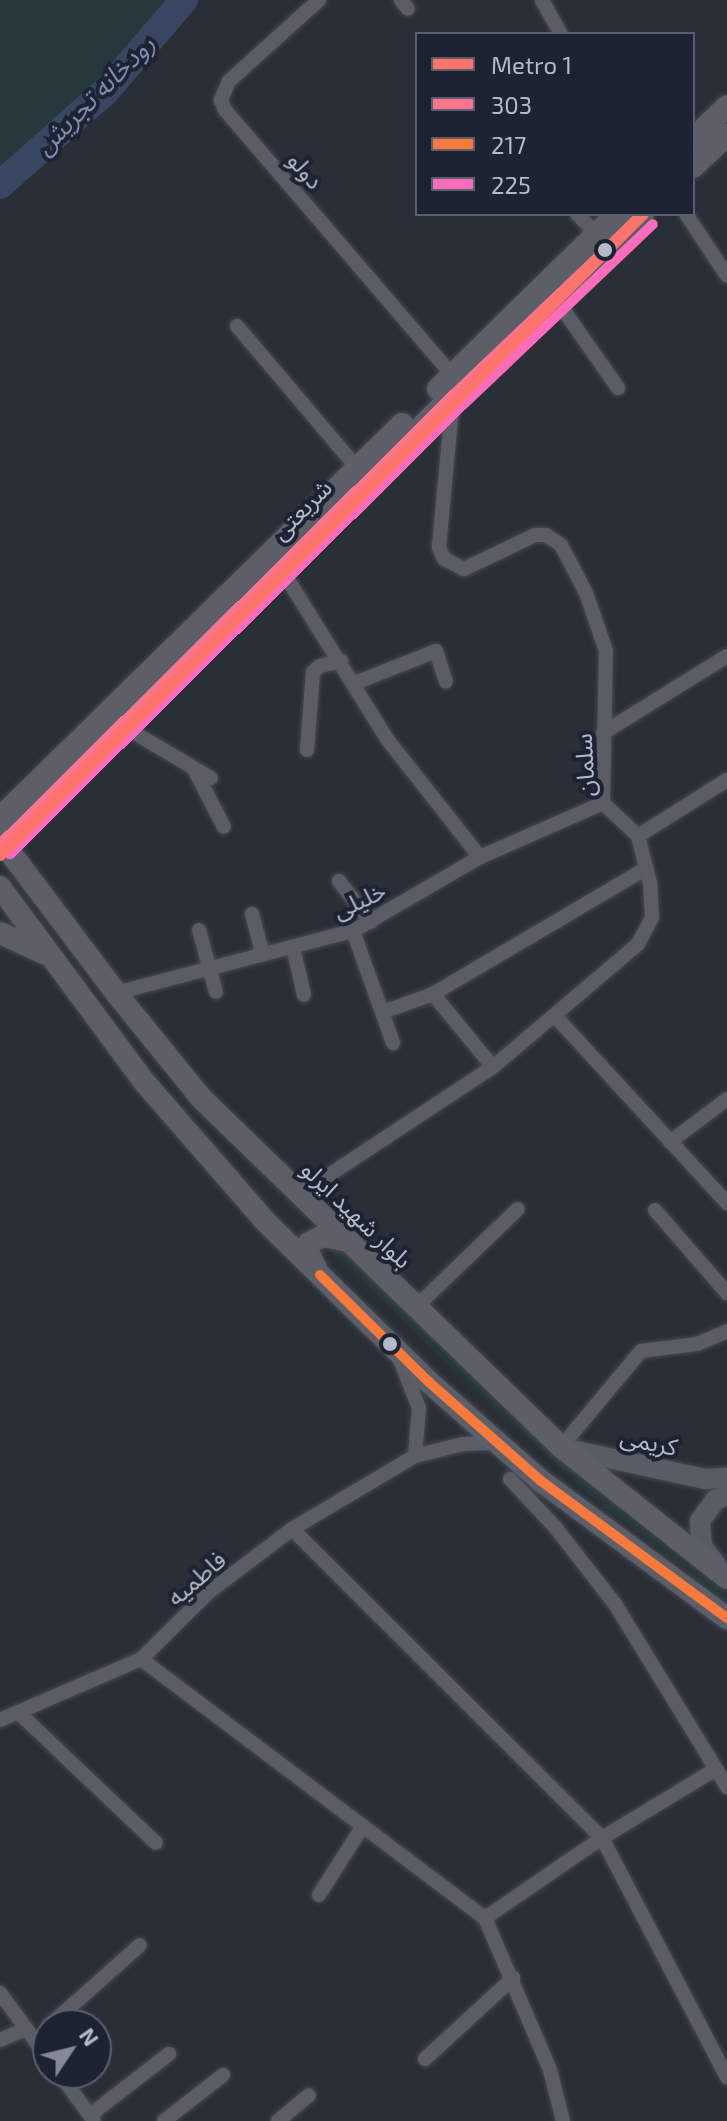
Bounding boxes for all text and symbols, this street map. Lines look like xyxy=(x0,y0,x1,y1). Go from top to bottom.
water label: رودخانه تجریش xyxy=(28,28,160,160)
legend xyxy=(415,32,695,216)
text: Metro 1 xyxy=(491,50,572,79)
text: 303 xyxy=(491,90,532,119)
text: 217 xyxy=(491,130,526,159)
street label: دولو xyxy=(282,146,330,194)
text: 225 xyxy=(491,170,531,199)
unlabelled marker xyxy=(597,242,613,258)
street label: شریعتی xyxy=(265,473,337,545)
street label: سلمان xyxy=(568,733,600,797)
street label: خلیلی xyxy=(328,875,390,925)
street label: بلوار شهید ایرلو xyxy=(296,1154,418,1274)
unlabelled marker xyxy=(382,1336,398,1352)
street label: کریمی xyxy=(618,1421,680,1461)
street label: فاطمیه xyxy=(161,1545,231,1611)
north arrow xyxy=(32,2009,112,2089)
text: N xyxy=(75,2022,105,2050)

